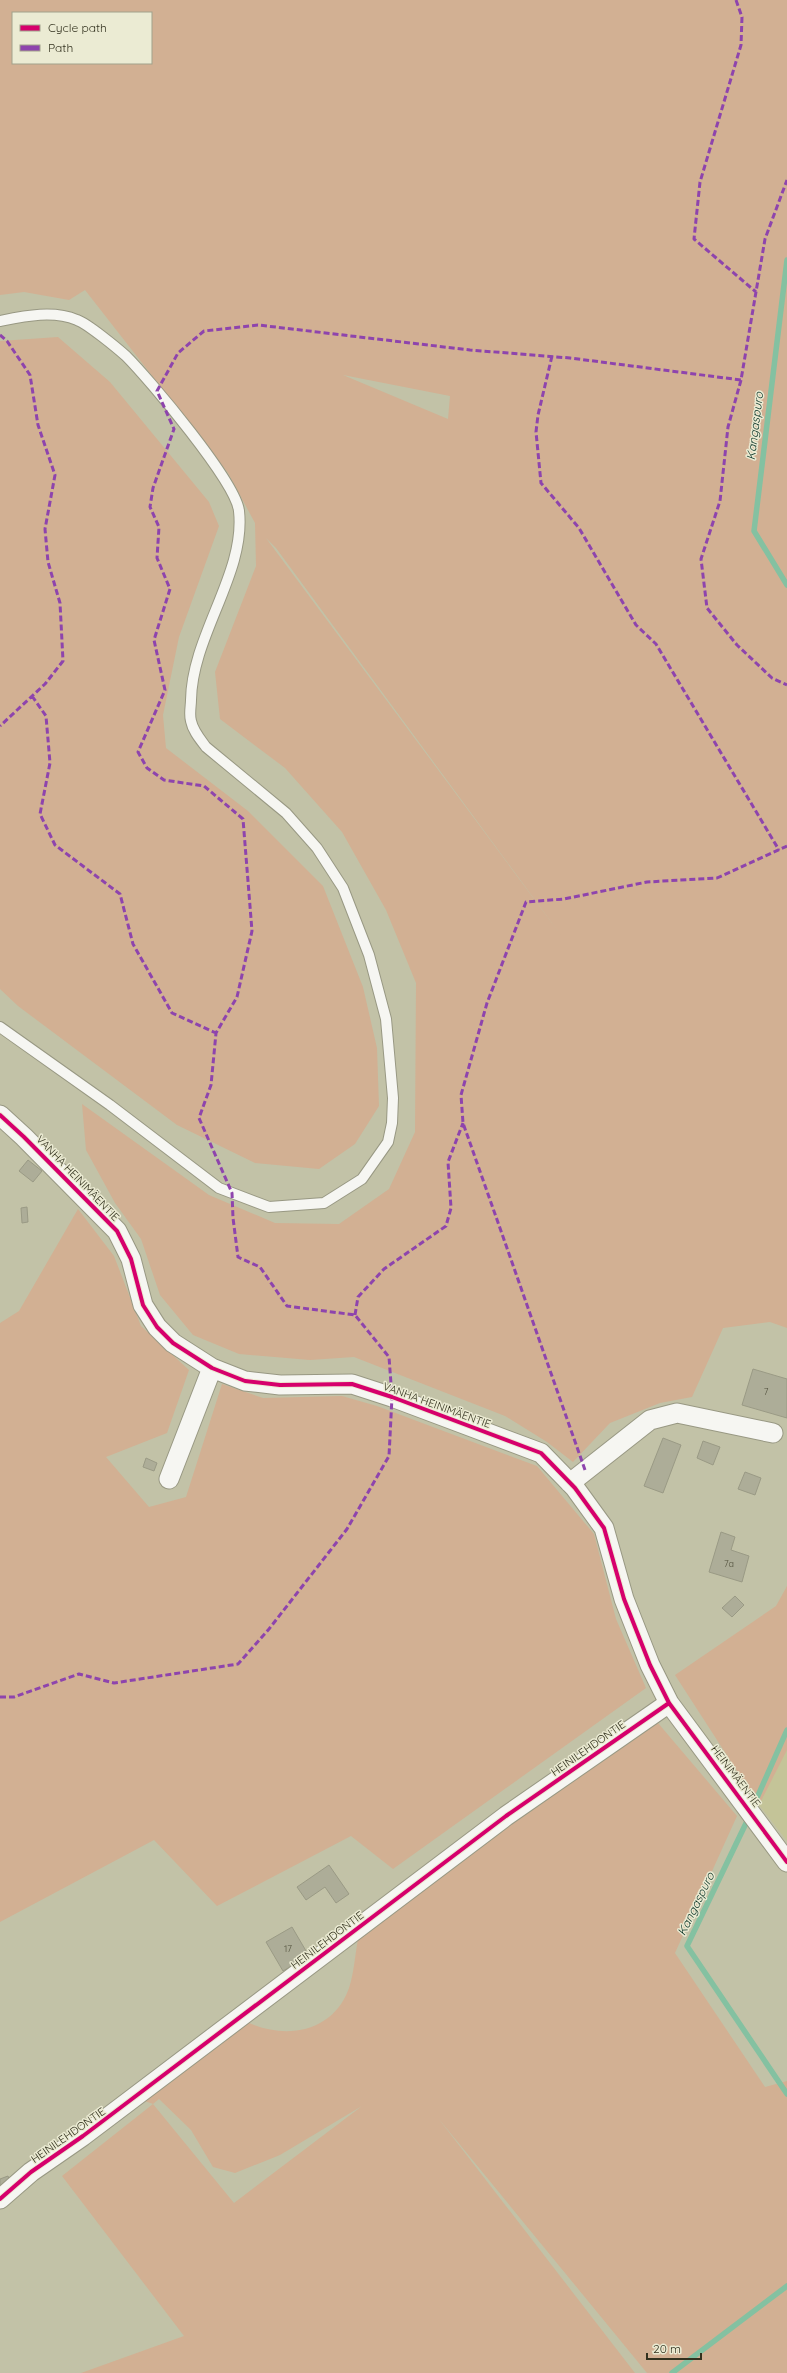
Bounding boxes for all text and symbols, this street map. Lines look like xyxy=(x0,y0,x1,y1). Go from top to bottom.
legend xyxy=(12,12,152,64)
text: Cycle path xyxy=(48,20,107,35)
text: Path xyxy=(48,40,73,55)
water label: Kangaspuro xyxy=(743,390,766,461)
street label: VANHA HEINIMÄENTIE xyxy=(33,1132,123,1224)
street label: VANHA HEINIMÄENTIE xyxy=(381,1379,493,1431)
house number: 7 xyxy=(764,1386,769,1397)
house number: 7a xyxy=(724,1558,734,1569)
street label: HEINILEHDONTIE xyxy=(548,1717,628,1779)
street label: HEINIMÄENTIE xyxy=(708,1742,764,1810)
water label: Kangaspuro xyxy=(674,1869,718,1938)
street label: HEINILEHDONTIE xyxy=(288,1908,366,1972)
house number: 17 xyxy=(284,1943,292,1954)
street label: HEINILEHDONTIE xyxy=(28,2104,108,2166)
scale bar xyxy=(647,2335,701,2361)
text: 20 m xyxy=(653,2341,681,2356)

